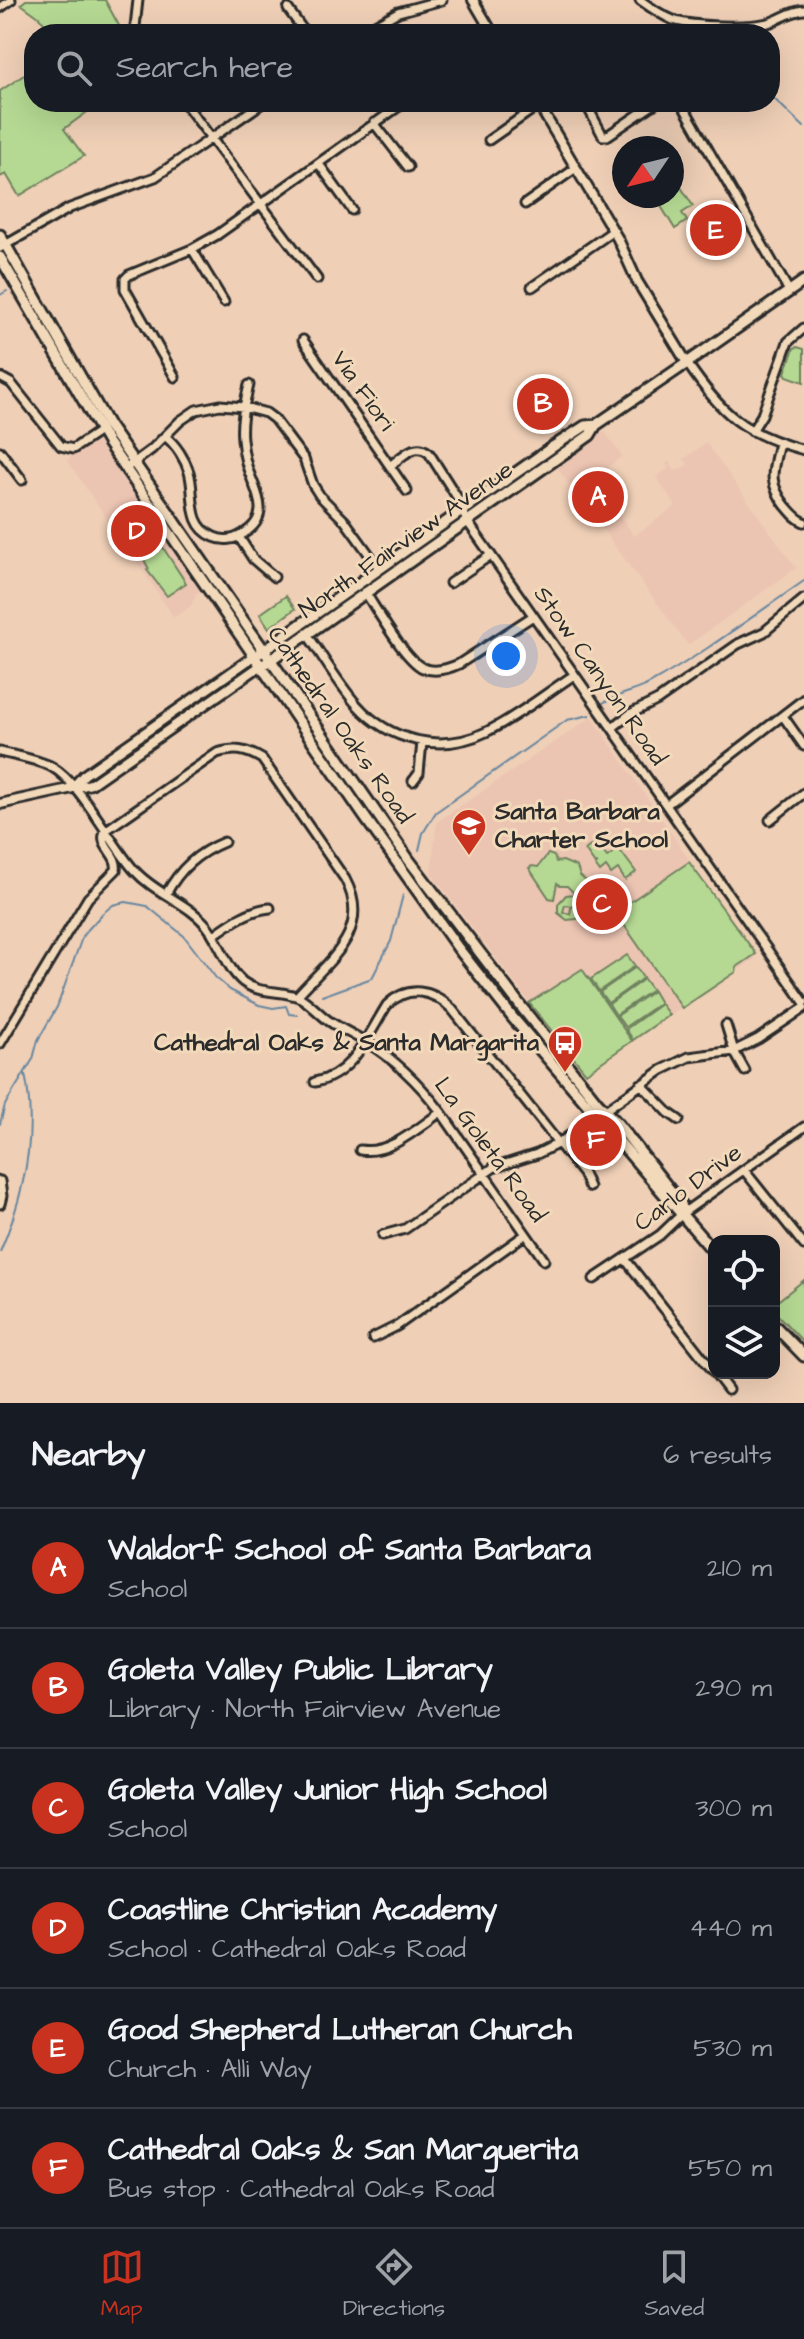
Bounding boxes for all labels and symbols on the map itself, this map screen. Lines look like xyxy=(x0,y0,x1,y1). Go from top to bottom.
north arrow xyxy=(612,136,684,208)
pin: E xyxy=(690,200,742,260)
street label: Via Fiori xyxy=(323,344,403,438)
pin: B xyxy=(517,374,569,434)
street label: North Fairview Avenue xyxy=(292,453,520,627)
pin: A xyxy=(572,467,624,527)
pin: D xyxy=(111,501,163,561)
street label: Stow Canyon Road xyxy=(524,579,675,773)
street label: Cathedral Oaks Road xyxy=(259,619,421,831)
your location xyxy=(486,636,526,676)
place label: Santa Barbara Charter School xyxy=(494,795,668,857)
school or university icon: Santa Barbara Charter School xyxy=(450,807,488,857)
pin: C xyxy=(576,874,628,934)
bus stop icon: Cathedral Oaks & Santa Margarita xyxy=(546,1024,584,1074)
place label: Cathedral Oaks & Santa Margarita xyxy=(154,1026,540,1061)
street label: La Goleta Road xyxy=(426,1070,554,1230)
pin: F xyxy=(570,1110,622,1170)
street label: Carlo Drive xyxy=(627,1136,749,1240)

